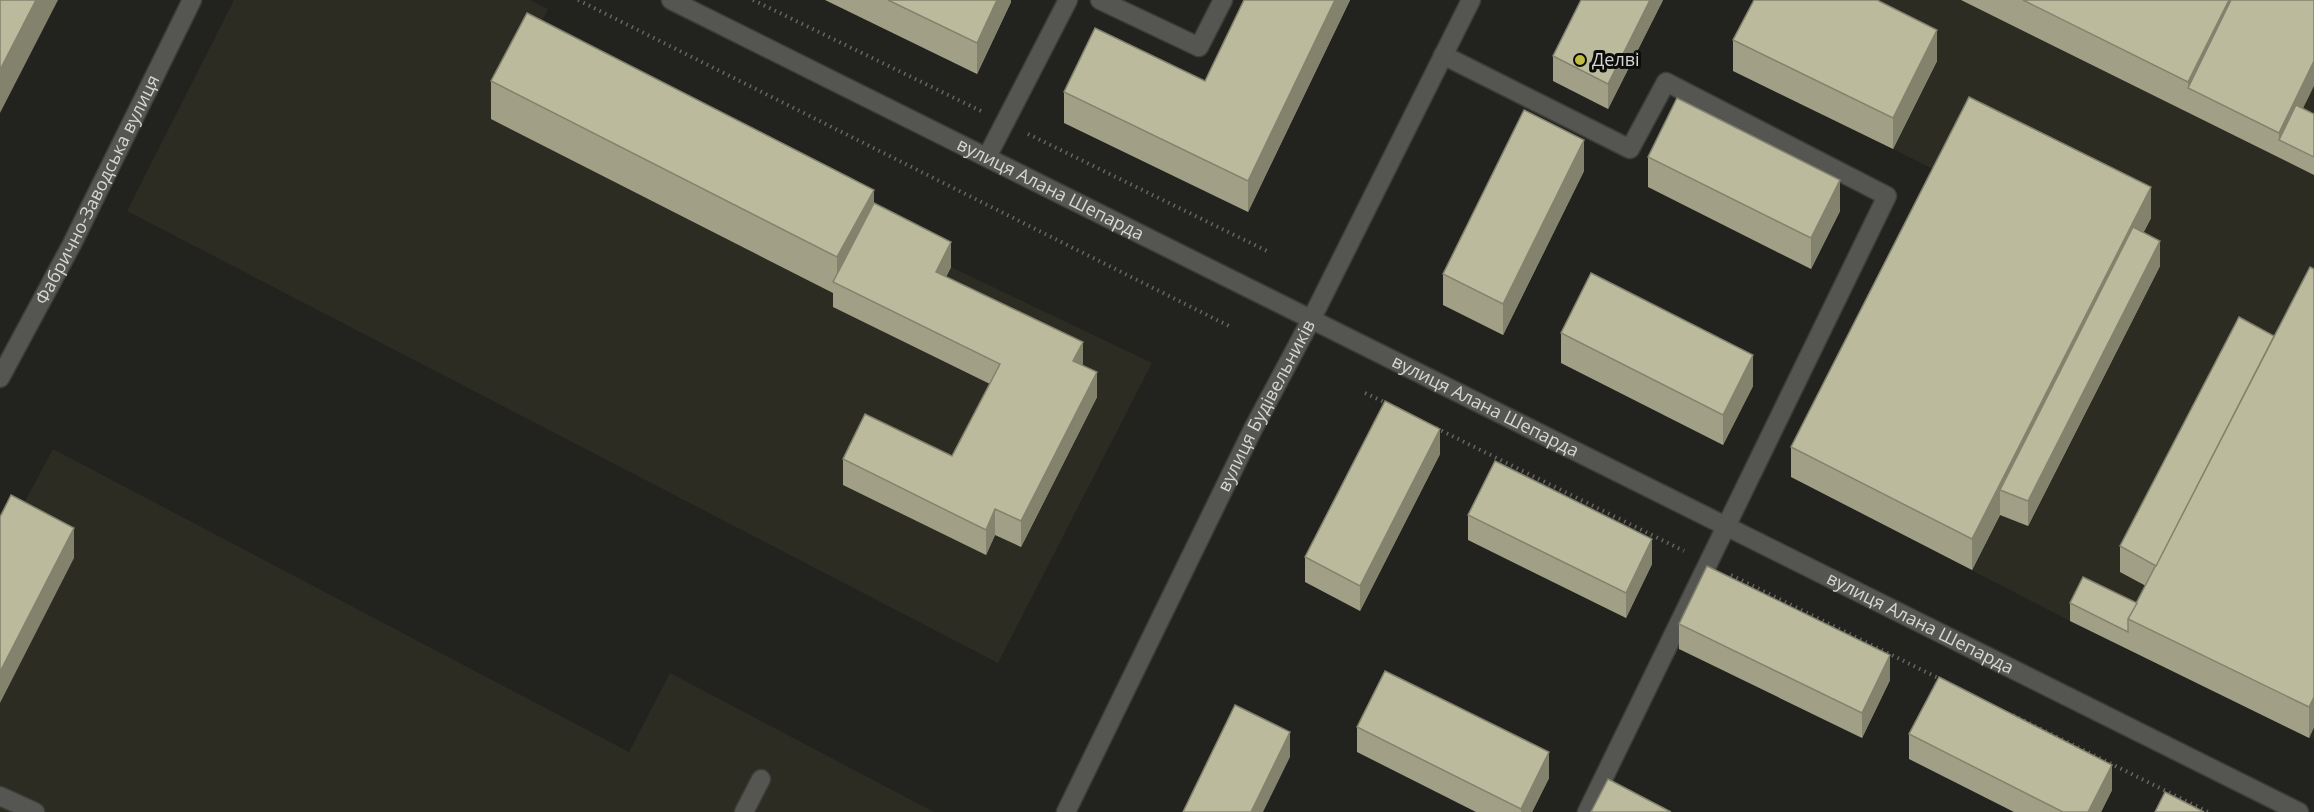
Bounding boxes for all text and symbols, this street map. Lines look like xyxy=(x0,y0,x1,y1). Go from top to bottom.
place label: Делві xyxy=(1592,47,1640,71)
marker: Делві xyxy=(1573,53,1587,67)
street label: Фабрично-Заводська вулиця xyxy=(29,70,164,308)
street label: вулиця Алана Шепарда xyxy=(953,132,1148,245)
street label: вулиця Будівельників xyxy=(1211,315,1320,495)
street label: вулиця Алана Шепарда xyxy=(1388,349,1583,462)
street label: вулиця Алана Шепарда xyxy=(1823,565,2018,679)

